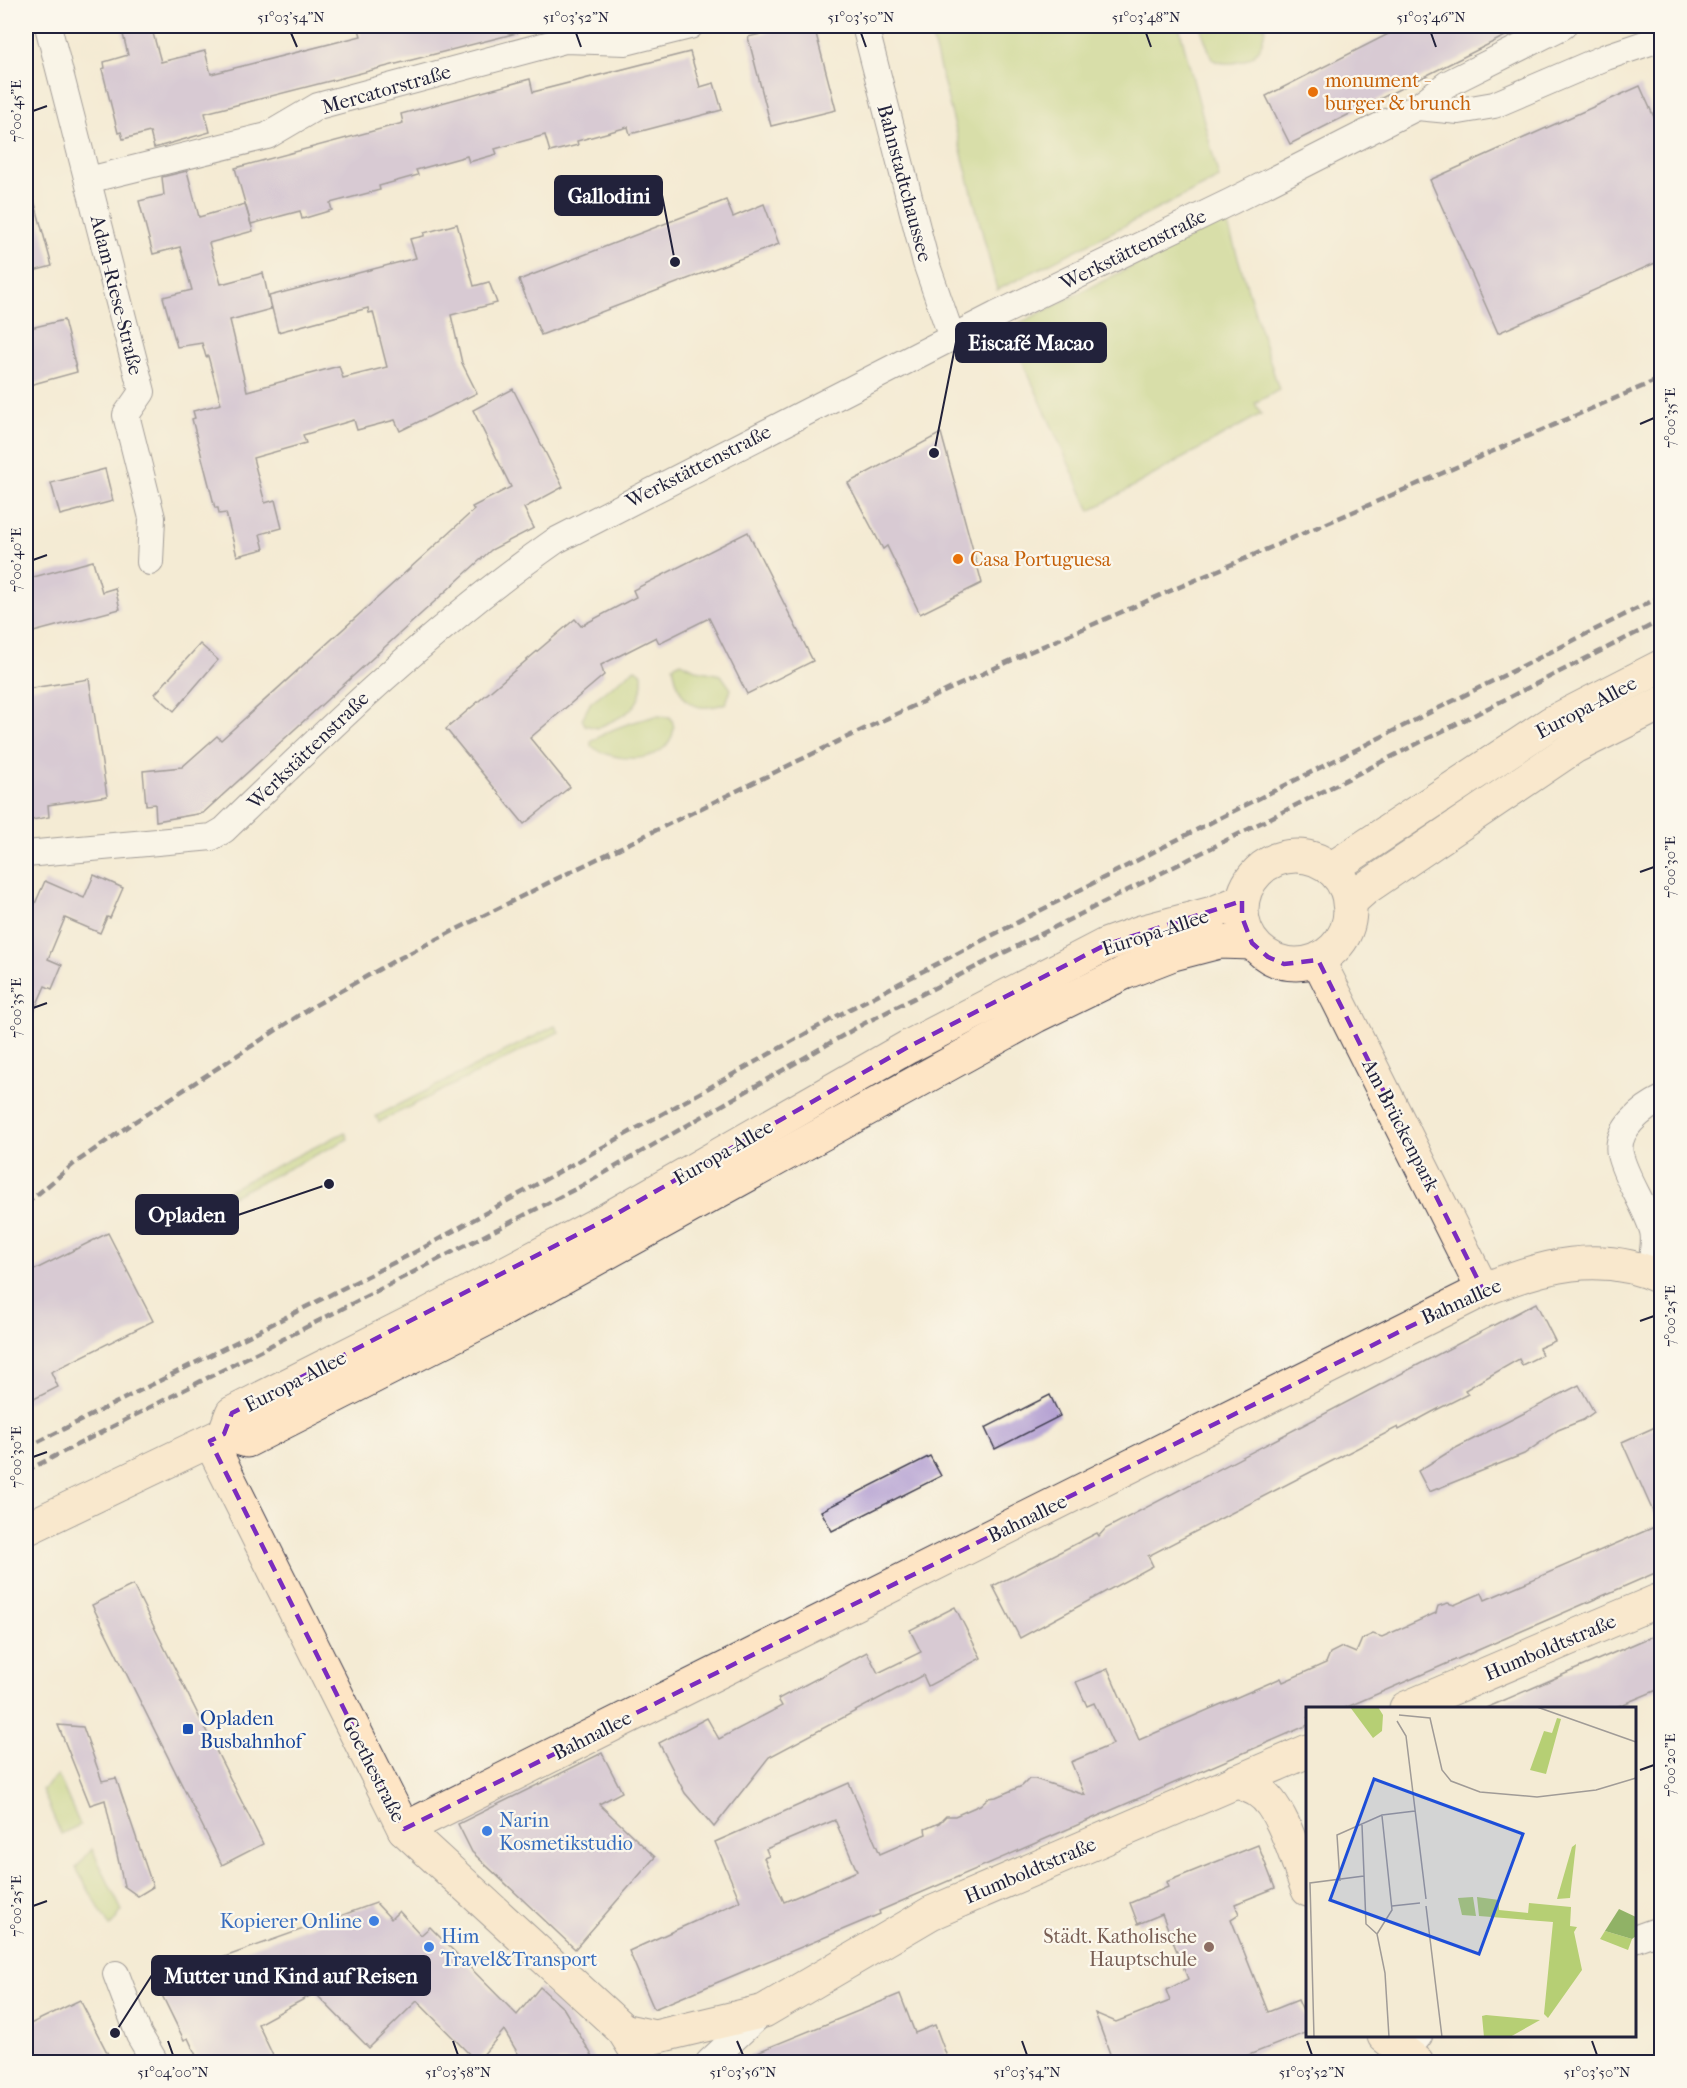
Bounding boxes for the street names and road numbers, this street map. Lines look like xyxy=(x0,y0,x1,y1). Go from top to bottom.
street label: Mercatorstraße xyxy=(319,60,453,119)
street label: Bahnstadtchaussee xyxy=(872,102,937,264)
street label: Werkstättenstraße xyxy=(1056,204,1210,295)
street label: Adam-Riese-Straße xyxy=(85,212,147,377)
street label: Werkstättenstraße xyxy=(621,420,775,513)
street label: Europa-Allee xyxy=(1532,671,1641,744)
street label: Werkstättenstraße xyxy=(242,687,374,815)
street label: Europa-Allee xyxy=(1099,904,1212,961)
street label: Am Brückenpark xyxy=(1357,1054,1444,1196)
street label: Europa-Allee xyxy=(669,1115,777,1190)
street label: Bahnallee xyxy=(1418,1274,1505,1329)
street label: Europa-Allee xyxy=(241,1346,350,1417)
street label: Bahnallee xyxy=(984,1489,1071,1547)
street label: Humboldtstraße xyxy=(1481,1609,1619,1685)
street label: Bahnallee xyxy=(549,1706,635,1765)
street label: Goethestraße xyxy=(337,1713,410,1826)
street label: Humboldtstraße xyxy=(961,1832,1099,1908)

